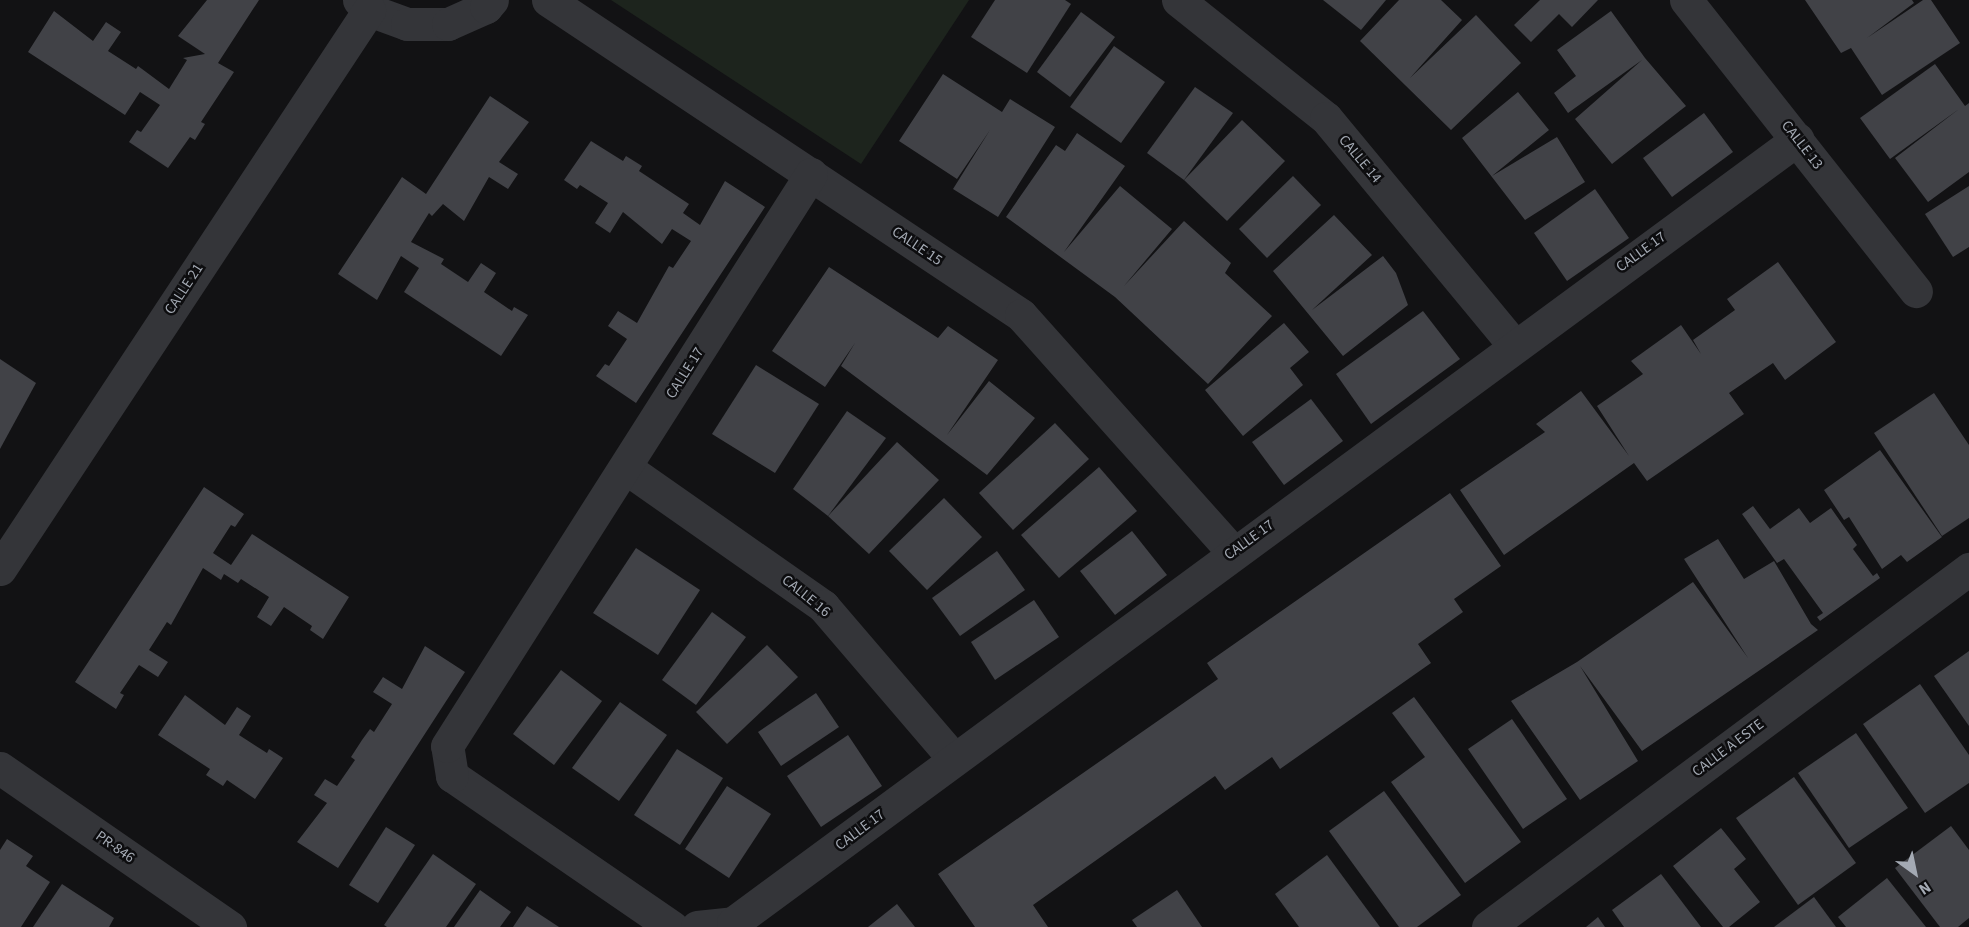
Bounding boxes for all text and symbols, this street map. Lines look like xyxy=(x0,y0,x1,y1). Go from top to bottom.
street label: CALLE 13 xyxy=(1777,117,1827,173)
street label: CALLE 14 xyxy=(1335,131,1385,187)
street label: CALLE 15 xyxy=(888,223,946,269)
street label: CALLE 17 xyxy=(1613,228,1669,276)
street label: CALLE 21 xyxy=(161,260,207,318)
street label: CALLE 17 xyxy=(662,344,708,402)
street label: CALLE 17 xyxy=(1221,516,1277,564)
street label: CALLE 16 xyxy=(778,571,834,621)
street label: CALLE A ESTE xyxy=(1689,715,1767,781)
street label: CALLE 17 xyxy=(832,806,888,854)
street label: PR-846 xyxy=(92,827,138,867)
north arrow xyxy=(1885,843,1945,903)
text: N xyxy=(1914,876,1935,900)

